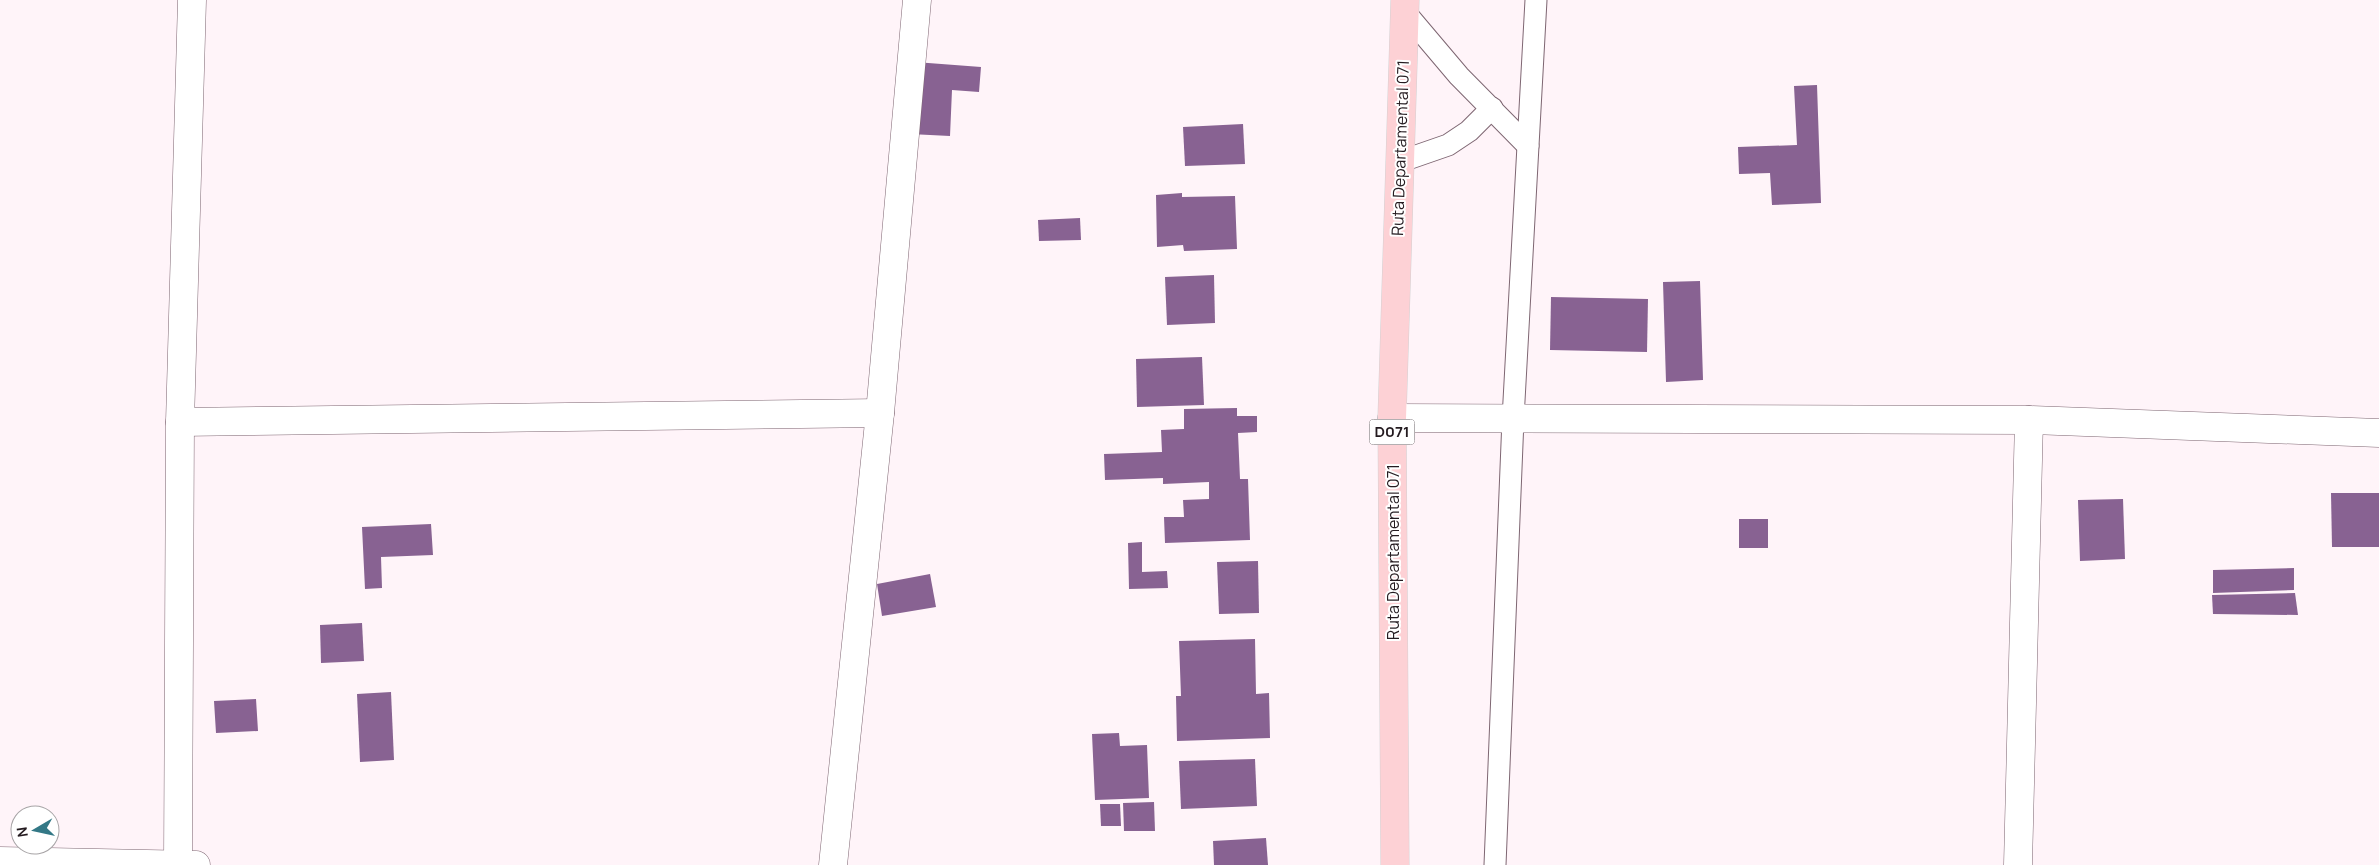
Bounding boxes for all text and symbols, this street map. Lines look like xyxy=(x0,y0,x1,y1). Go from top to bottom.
street label: Ruta Departamental 071 xyxy=(1386,60,1414,236)
road number: D071 xyxy=(1370,420,1414,444)
street label: Ruta Departamental 071 xyxy=(1382,464,1404,640)
north arrow xyxy=(10,805,60,855)
text: N xyxy=(11,826,32,839)

